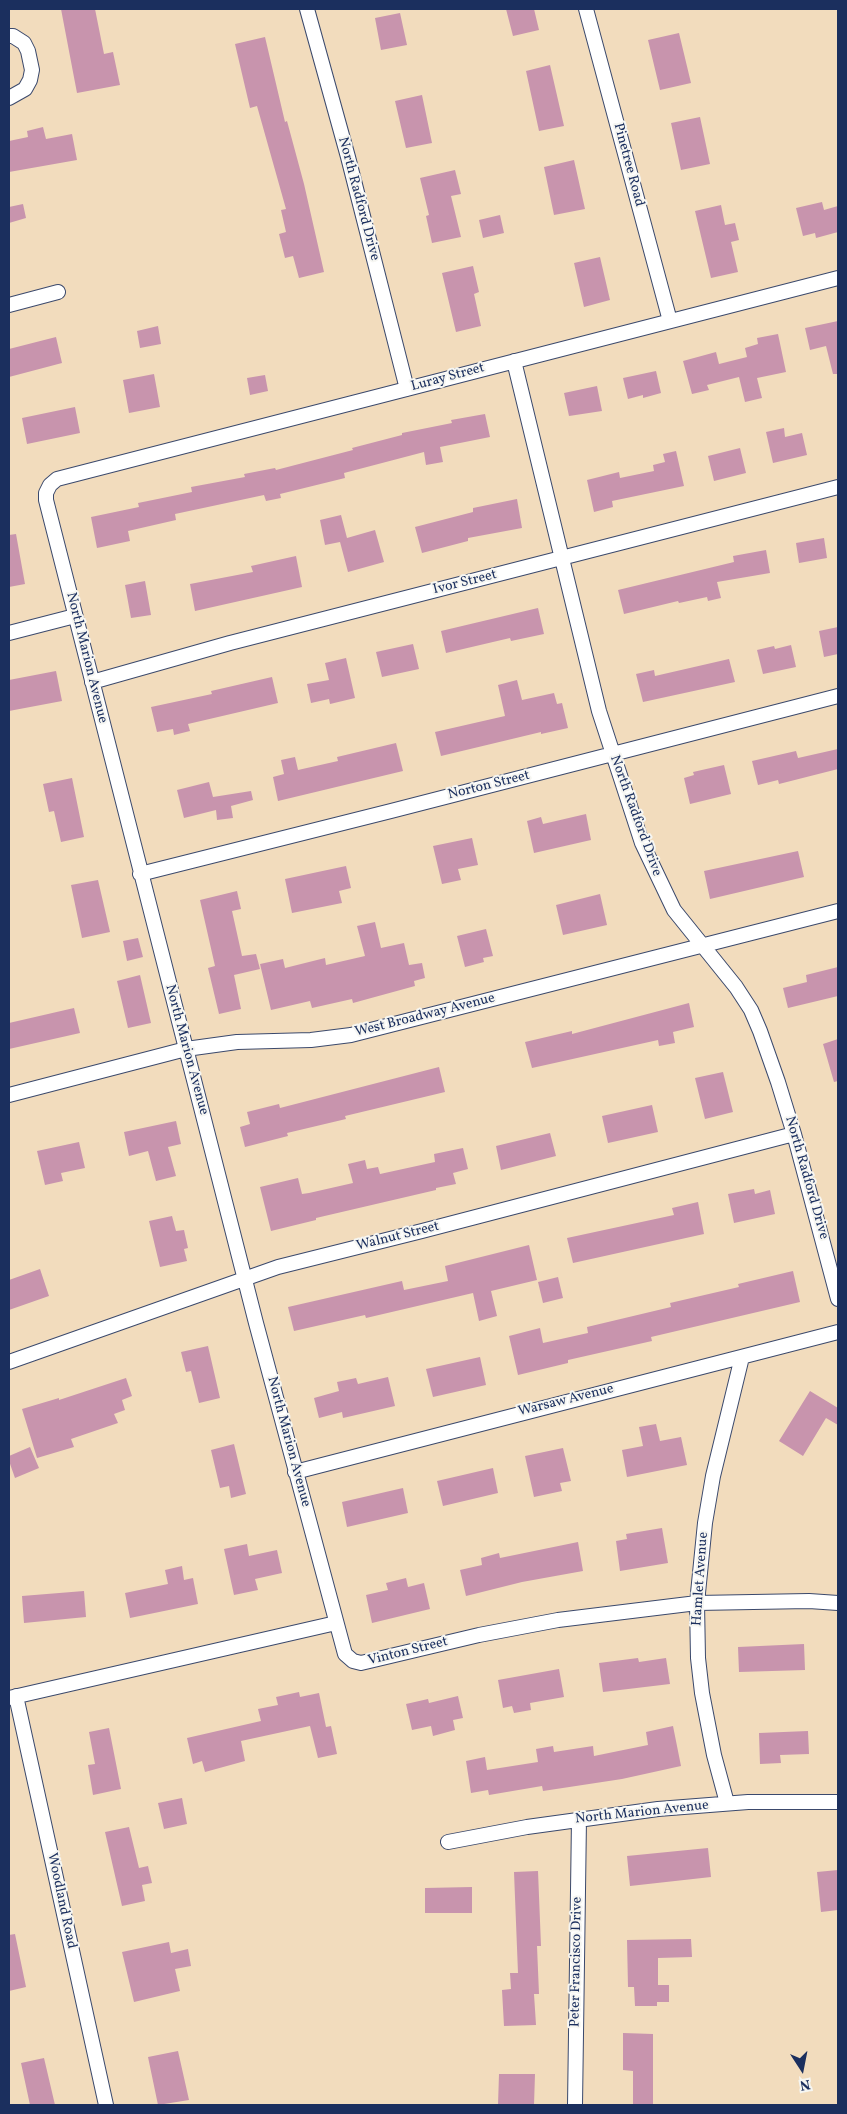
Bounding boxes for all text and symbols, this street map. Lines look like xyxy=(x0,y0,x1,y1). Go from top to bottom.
street label: Pinetree Road xyxy=(609,121,647,209)
street label: North Radford Drive xyxy=(333,135,383,263)
street label: Luray Street xyxy=(409,360,487,396)
street label: Ivor Street xyxy=(431,567,499,599)
street label: North Marion Avenue xyxy=(62,591,110,725)
street label: North Radford Drive xyxy=(605,753,665,879)
street label: Norton Street xyxy=(446,768,532,804)
street label: North Marion Avenue xyxy=(161,983,211,1117)
street label: West Broadway Avenue xyxy=(353,990,497,1042)
street label: North Radford Drive xyxy=(780,1115,832,1241)
street label: Walnut Street xyxy=(355,1219,441,1255)
street label: North Marion Avenue xyxy=(263,1375,313,1509)
street label: Warsaw Avenue xyxy=(516,1381,616,1421)
street label: Hamlet Avenue xyxy=(689,1531,713,1627)
street label: Vinton Street xyxy=(366,1634,450,1670)
street label: North Marion Avenue xyxy=(574,1798,710,1828)
street label: Woodland Road xyxy=(43,1852,79,1950)
street label: Peter Francisco Drive xyxy=(567,1897,587,2027)
north arrow xyxy=(777,2044,827,2094)
text: N xyxy=(798,2074,812,2095)

